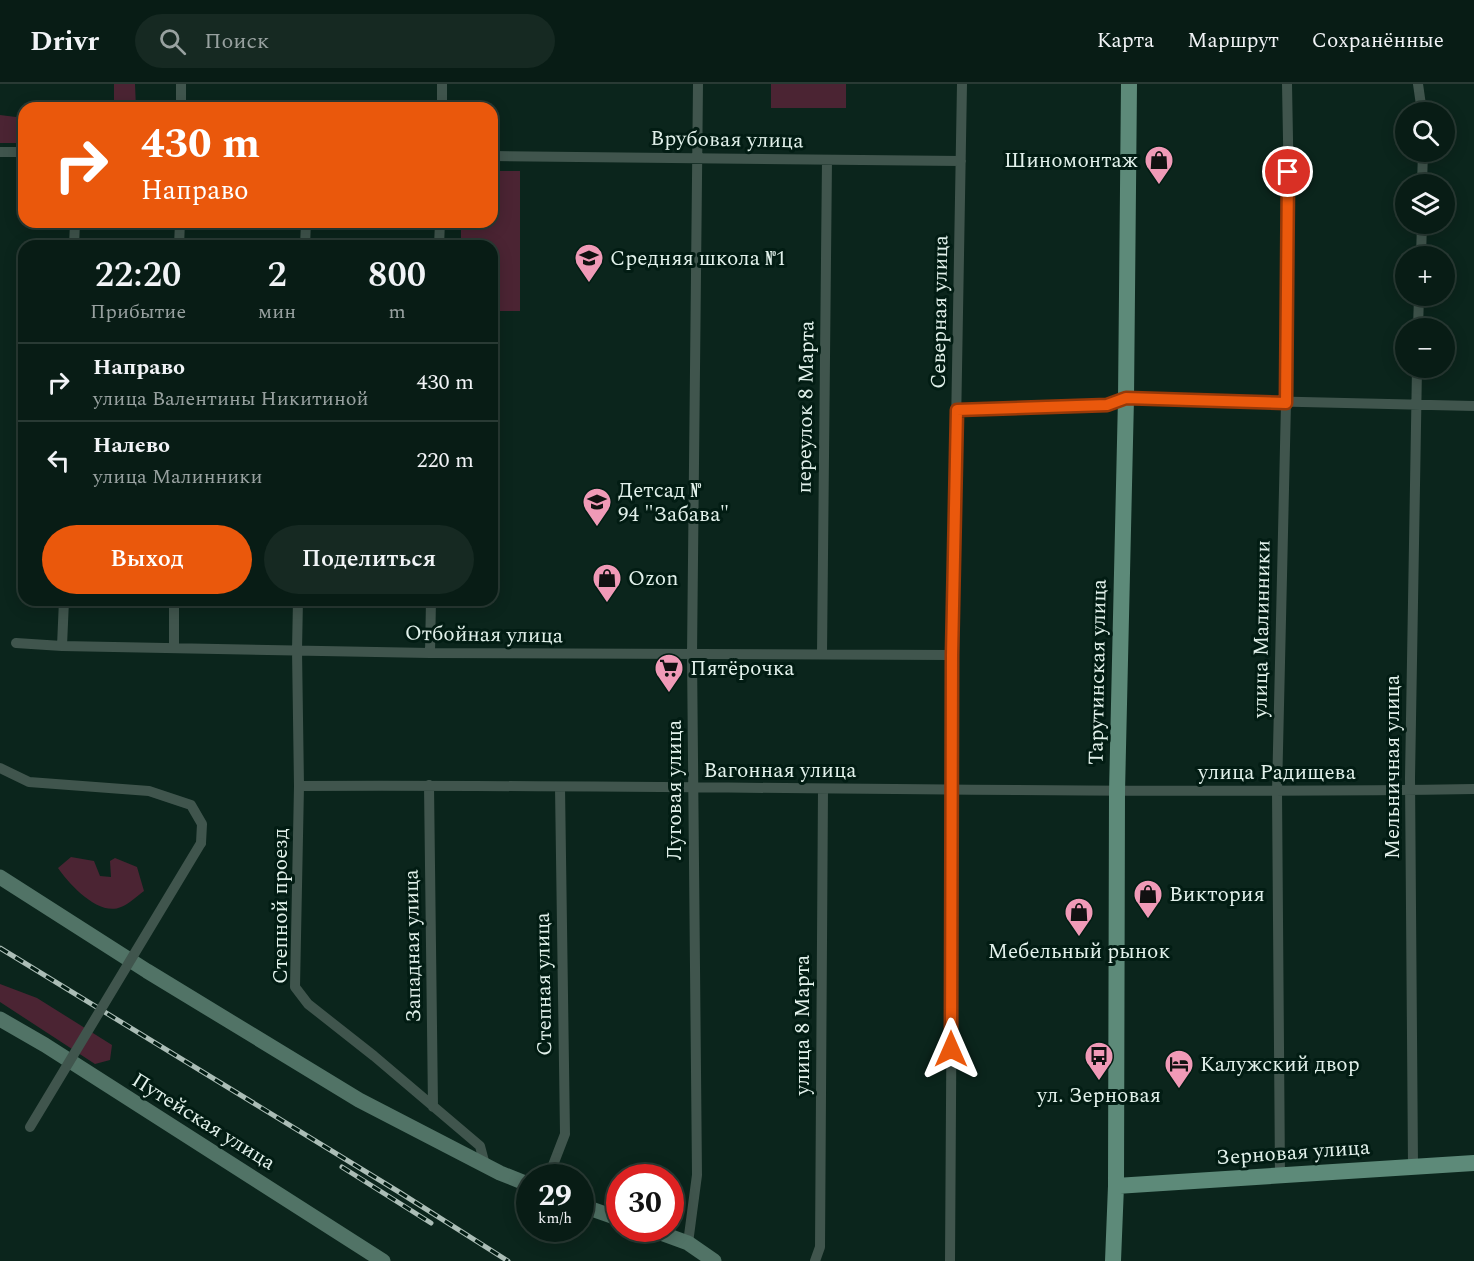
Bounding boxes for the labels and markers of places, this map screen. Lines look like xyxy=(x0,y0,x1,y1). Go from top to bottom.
shop icon: Шиномонтаж xyxy=(1143,144,1175,186)
place label: Шиномонтаж xyxy=(1004,145,1138,177)
pin xyxy=(1262,146,1313,197)
school or university icon: Средняя школа №1 xyxy=(573,242,605,284)
place label: Средняя школа №1 xyxy=(610,243,786,275)
place label: Детсад № 94 "Забава" xyxy=(618,475,729,531)
school or university icon: Детсад № 94 "Забава" xyxy=(581,486,613,528)
shop icon: Ozon xyxy=(591,562,623,604)
place label: Ozon xyxy=(628,563,678,595)
supermarket icon: Пятёрочка xyxy=(653,652,685,694)
place label: Пятёрочка xyxy=(690,653,795,685)
shop icon: Виктория xyxy=(1132,878,1164,920)
place label: Виктория xyxy=(1169,879,1265,911)
shop icon: Мебельный рынок xyxy=(1063,896,1095,938)
place label: Мебельный рынок xyxy=(988,936,1170,968)
bus stop icon: ул. Зерновая xyxy=(1083,1040,1115,1082)
hotel icon: Калужский двор xyxy=(1163,1048,1195,1090)
place label: Калужский двор xyxy=(1200,1049,1360,1081)
place label: ул. Зерновая xyxy=(1036,1080,1161,1112)

